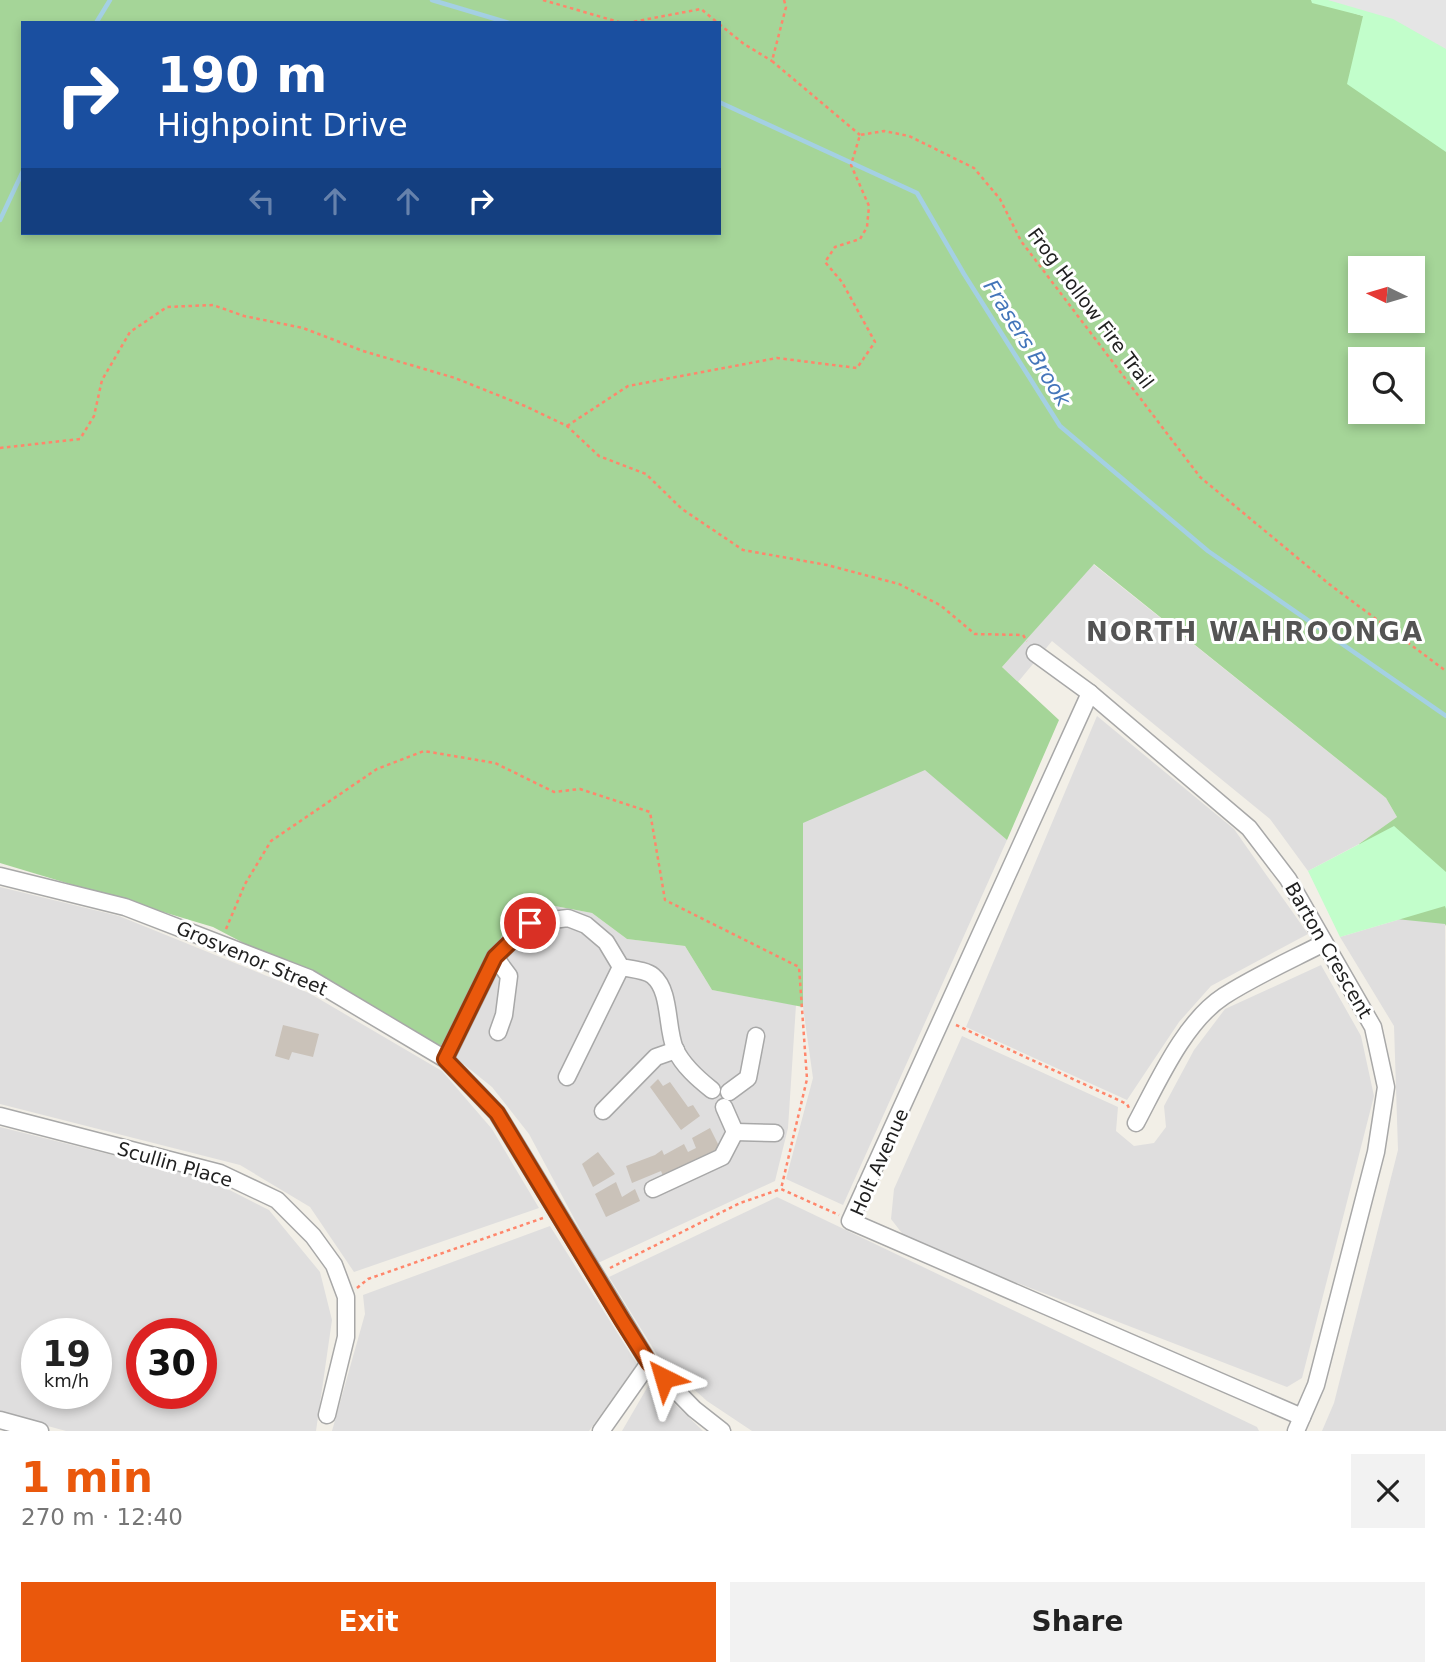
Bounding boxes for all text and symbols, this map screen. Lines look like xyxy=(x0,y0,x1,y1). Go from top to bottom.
text: 190 m xyxy=(157,47,327,104)
icon: right xyxy=(42,49,133,140)
text: Highpoint Drive xyxy=(157,106,408,144)
icon: left xyxy=(243,182,281,220)
icon: ahead xyxy=(316,182,354,220)
icon: ahead xyxy=(389,182,427,220)
icon: right xyxy=(462,182,500,220)
street label: Frog Hollow Fire Trail xyxy=(1024,223,1158,393)
north arrow xyxy=(1348,256,1424,332)
map controls xyxy=(1348,256,1425,424)
water label: Frasers Brook xyxy=(979,275,1076,411)
button: search xyxy=(1348,347,1425,424)
district label: NORTH WAHROONGA xyxy=(1086,617,1424,647)
street label: Barton Crescent xyxy=(1281,878,1377,1022)
pin xyxy=(500,893,560,953)
icon: arrive xyxy=(511,904,549,942)
street label: Grosvenor Street xyxy=(173,916,331,1000)
street label: Holt Avenue xyxy=(846,1105,912,1219)
street label: Scullin Place xyxy=(115,1137,235,1191)
speed limit sign: 30 xyxy=(126,1318,217,1409)
text: 19 xyxy=(42,1334,91,1374)
position arrow xyxy=(627,1341,701,1415)
text: km/h xyxy=(44,1370,89,1391)
text: 1 min xyxy=(21,1453,153,1502)
button: close xyxy=(1351,1454,1425,1528)
text: 270 m · 12:40 xyxy=(21,1504,183,1530)
button: Exit xyxy=(21,1582,716,1662)
button: Share xyxy=(730,1582,1425,1662)

